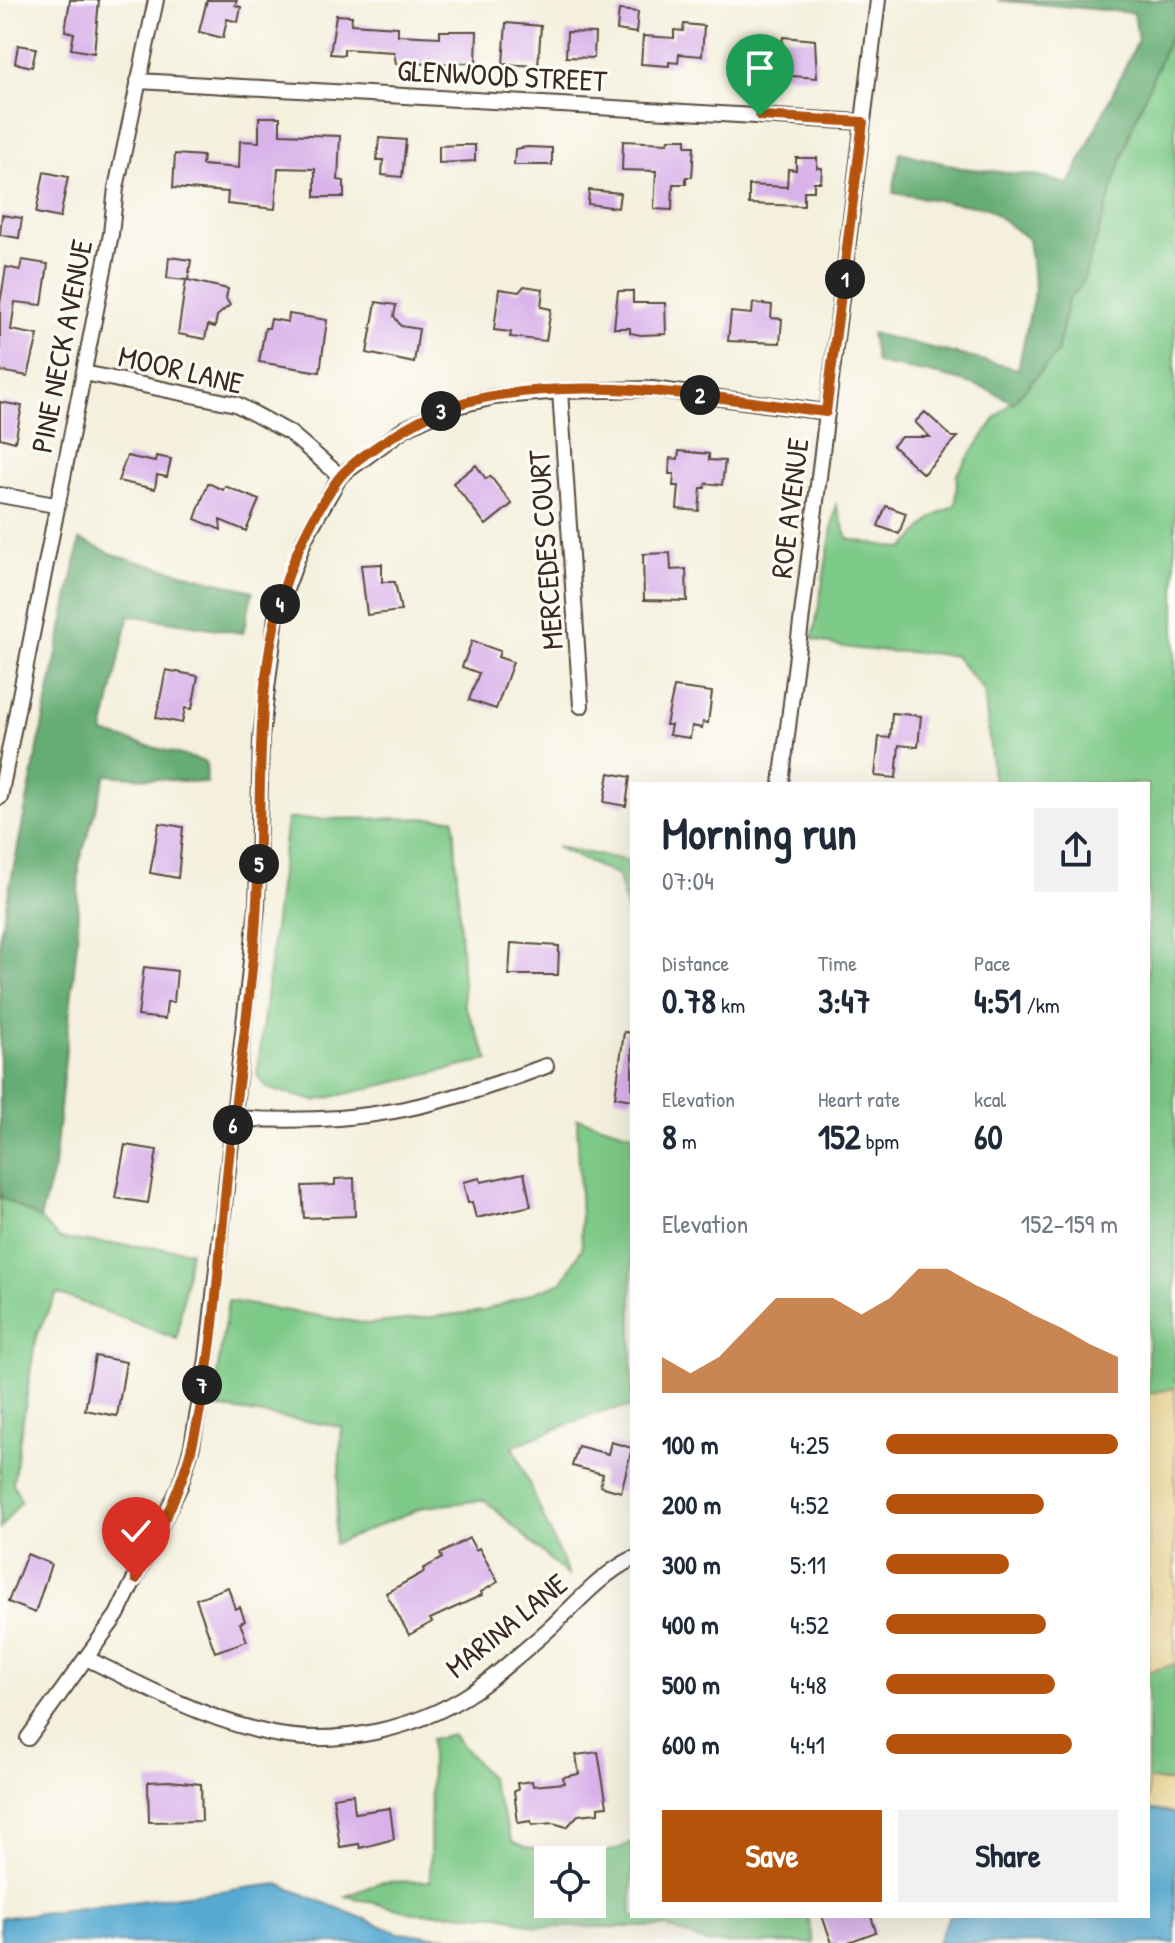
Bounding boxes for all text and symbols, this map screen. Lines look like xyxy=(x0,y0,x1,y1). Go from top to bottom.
pin xyxy=(726,34,794,116)
icon: arrive xyxy=(738,46,782,90)
street label: GLENWOOD STREET xyxy=(396,50,609,101)
street label: PINE NECK AVENUE xyxy=(21,236,101,456)
pin: 1 xyxy=(825,259,865,299)
text: 1 xyxy=(841,264,849,294)
street label: MOOR LANE xyxy=(115,335,247,403)
pin: 2 xyxy=(680,375,720,415)
text: 2 xyxy=(695,380,705,410)
pin: 3 xyxy=(421,391,461,431)
text: 3 xyxy=(436,396,446,426)
street label: ROE AVENUE xyxy=(761,436,817,580)
street label: MERCEDES COURT xyxy=(518,448,572,651)
pin: 4 xyxy=(260,584,300,624)
text: 4 xyxy=(276,589,284,619)
text: Morning run xyxy=(662,803,857,863)
button: share xyxy=(1034,808,1118,892)
pin: 5 xyxy=(239,844,279,884)
text: 5 xyxy=(254,849,264,879)
text: 07:04 xyxy=(662,863,714,898)
text: Distance xyxy=(662,948,729,978)
text: Time xyxy=(818,948,857,978)
text: Pace xyxy=(974,948,1011,978)
text: 0.78 xyxy=(662,978,716,1024)
text: 3:47 xyxy=(818,978,871,1024)
text: 4:51 xyxy=(974,978,1021,1024)
text: km xyxy=(716,990,745,1020)
text: /km xyxy=(1021,990,1060,1020)
text: Elevation xyxy=(662,1084,735,1114)
text: Heart rate xyxy=(818,1084,900,1114)
text: kcal xyxy=(974,1084,1006,1114)
pin: 6 xyxy=(213,1105,253,1145)
text: 6 xyxy=(229,1110,237,1140)
text: 8 xyxy=(662,1114,677,1160)
text: 152 xyxy=(818,1114,861,1160)
text: 60 xyxy=(974,1114,1003,1160)
text: m xyxy=(677,1126,697,1156)
text: bpm xyxy=(861,1126,899,1156)
text: Elevation xyxy=(662,1206,748,1241)
text: 152–159 m xyxy=(1021,1206,1118,1241)
pin: 7 xyxy=(182,1365,222,1405)
text: 7 xyxy=(197,1370,207,1400)
text: 100 m xyxy=(662,1427,718,1462)
text: 4:25 xyxy=(790,1427,829,1462)
text: 200 m xyxy=(662,1487,721,1522)
text: 4:52 xyxy=(790,1487,829,1522)
pin xyxy=(102,1497,170,1579)
icon: check xyxy=(114,1509,158,1553)
text: 300 m xyxy=(662,1547,721,1582)
text: 5:11 xyxy=(790,1547,826,1582)
street label: MARINA LANE xyxy=(437,1564,575,1686)
text: 400 m xyxy=(662,1607,719,1642)
text: 4:52 xyxy=(790,1607,829,1642)
text: 500 m xyxy=(662,1667,720,1702)
text: 4:48 xyxy=(790,1667,827,1702)
text: 600 m xyxy=(662,1727,719,1762)
text: 4:41 xyxy=(790,1727,825,1762)
button: Save xyxy=(662,1810,882,1902)
button: Share xyxy=(898,1810,1118,1902)
map controls xyxy=(534,1846,606,1918)
button: locate xyxy=(534,1846,606,1918)

